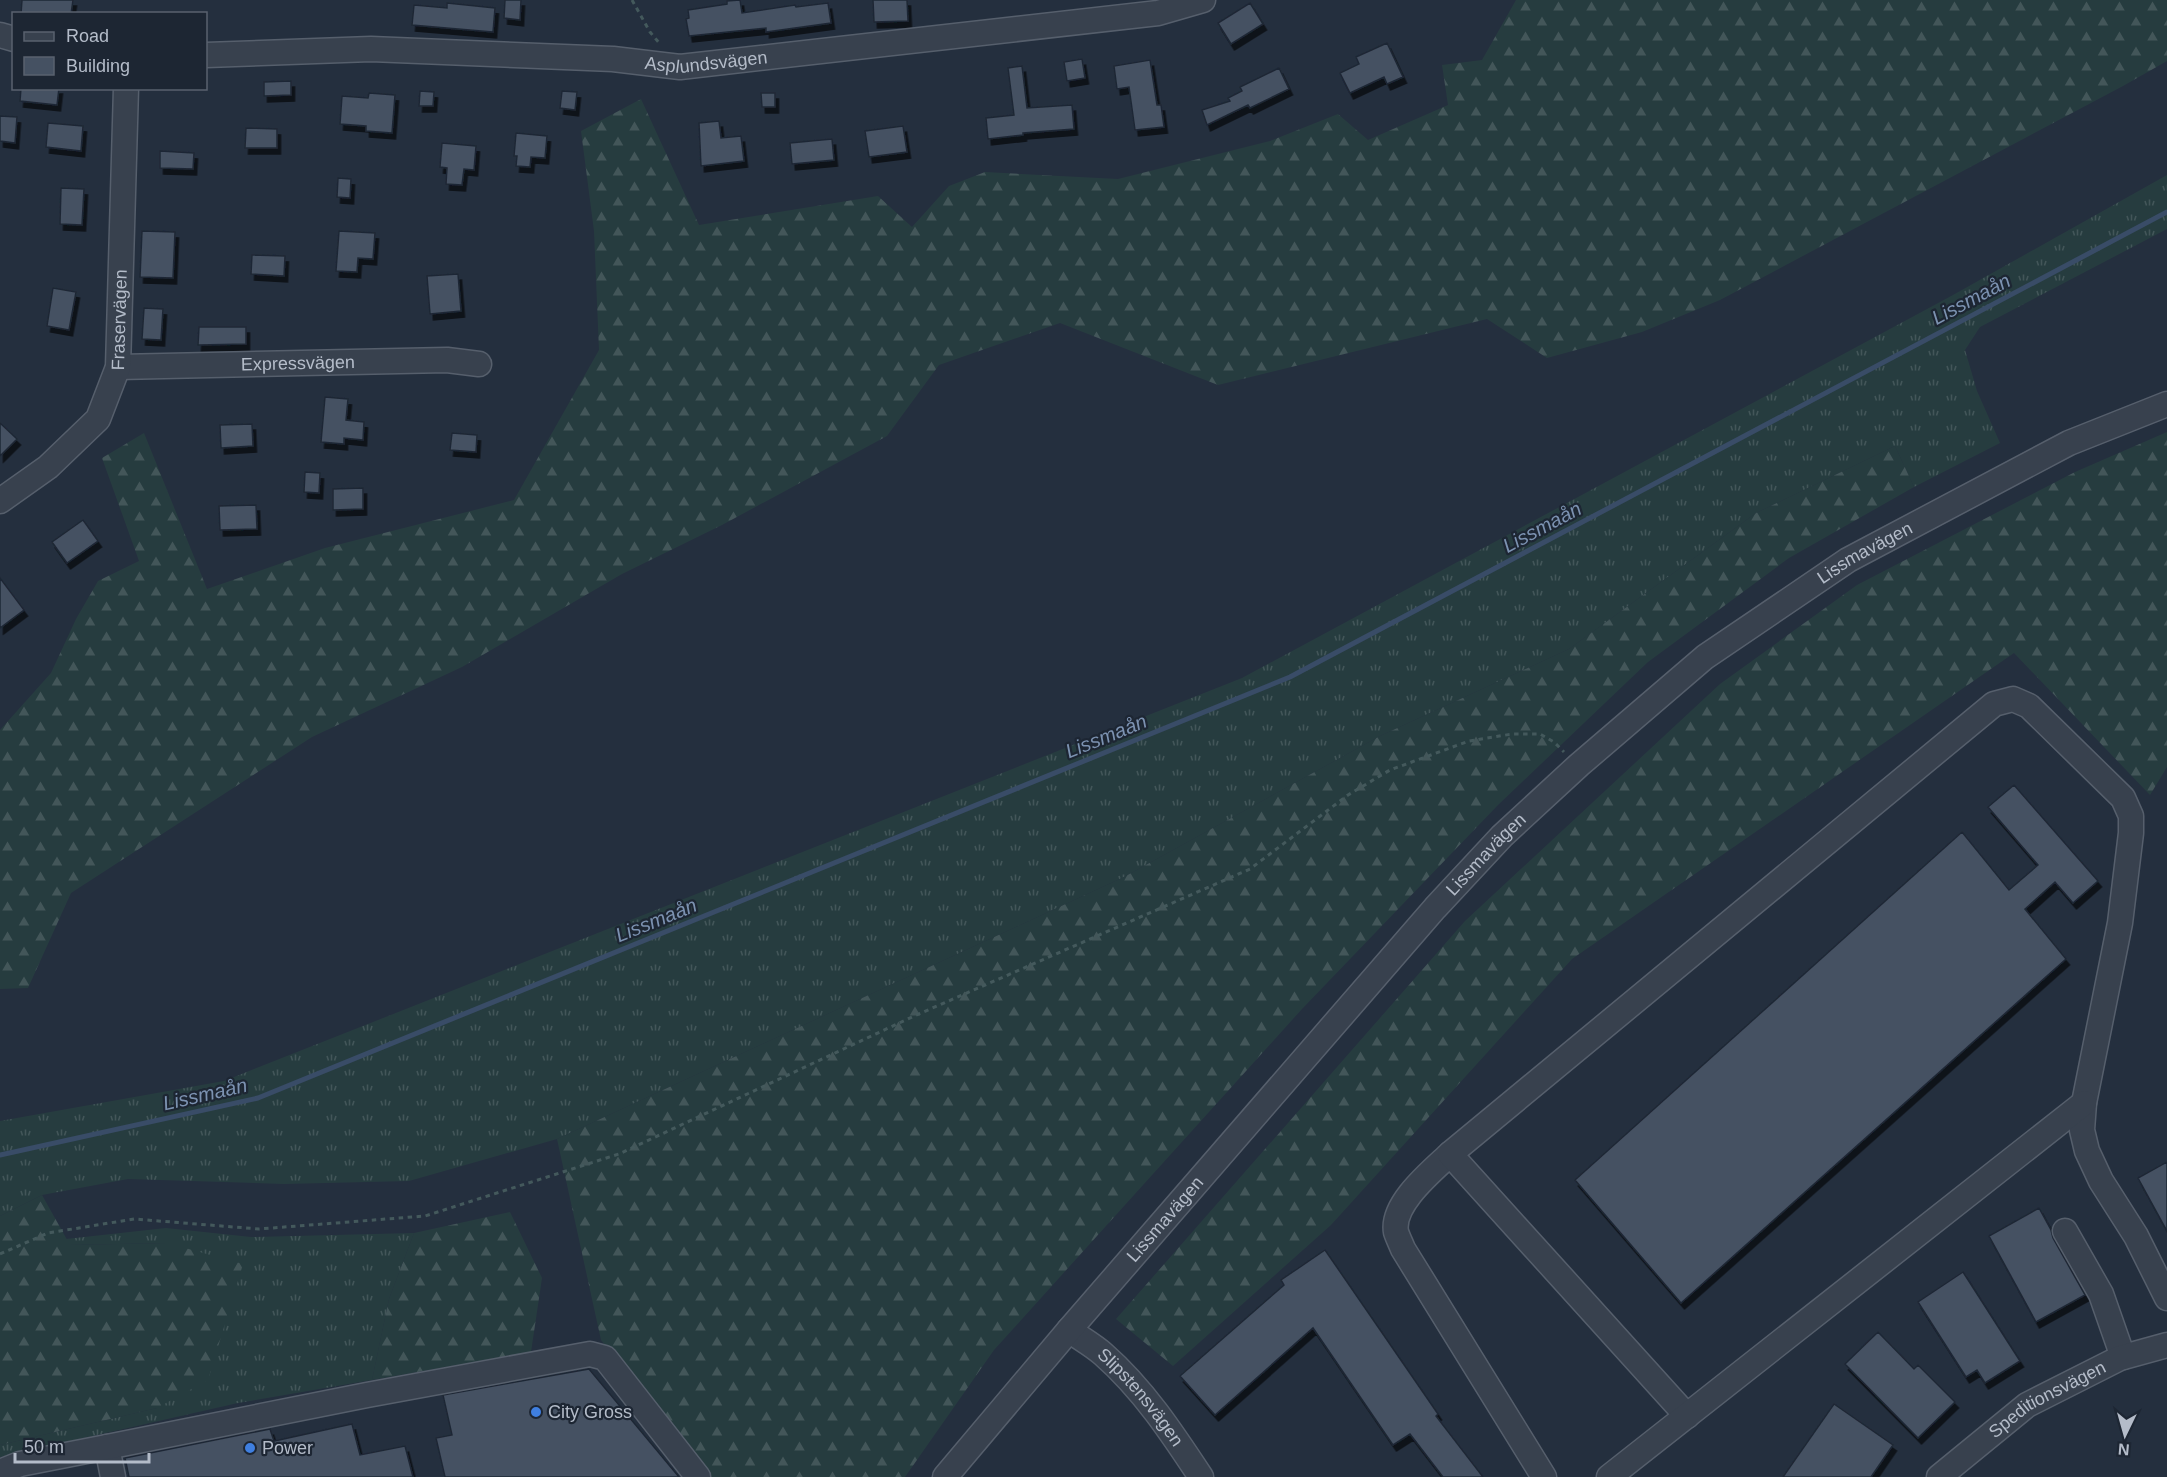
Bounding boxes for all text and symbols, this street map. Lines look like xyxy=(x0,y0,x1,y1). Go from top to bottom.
legend xyxy=(12,12,207,90)
text: Road xyxy=(66,26,109,46)
street label: Asplundsvägen xyxy=(644,47,768,77)
text: Building xyxy=(66,56,130,76)
street label: Fraservägen xyxy=(108,269,131,371)
water label: Lissmaån xyxy=(1928,269,2014,329)
street label: Expressvägen xyxy=(241,352,355,374)
water label: Lissmaån xyxy=(1499,497,1585,557)
street label: Lissmavägen xyxy=(1814,518,1916,588)
water label: Lissmaån xyxy=(1062,710,1150,762)
street label: Lissmavägen xyxy=(1442,809,1530,899)
water label: Lissmaån xyxy=(612,894,700,946)
water label: Lissmaån xyxy=(161,1074,249,1114)
street label: Lissmavägen xyxy=(1123,1173,1207,1266)
street label: Slipstensvägen xyxy=(1094,1344,1187,1450)
street label: Speditionsvägen xyxy=(1985,1357,2109,1442)
place label: City Gross xyxy=(548,1402,632,1422)
marker: City Gross xyxy=(529,1405,543,1419)
north arrow xyxy=(2095,1405,2155,1465)
scale bar xyxy=(15,1426,148,1464)
text: 50 m xyxy=(24,1437,64,1457)
place label: Power xyxy=(262,1438,313,1458)
text: N xyxy=(2117,1440,2130,1458)
marker: Power xyxy=(243,1441,257,1455)

